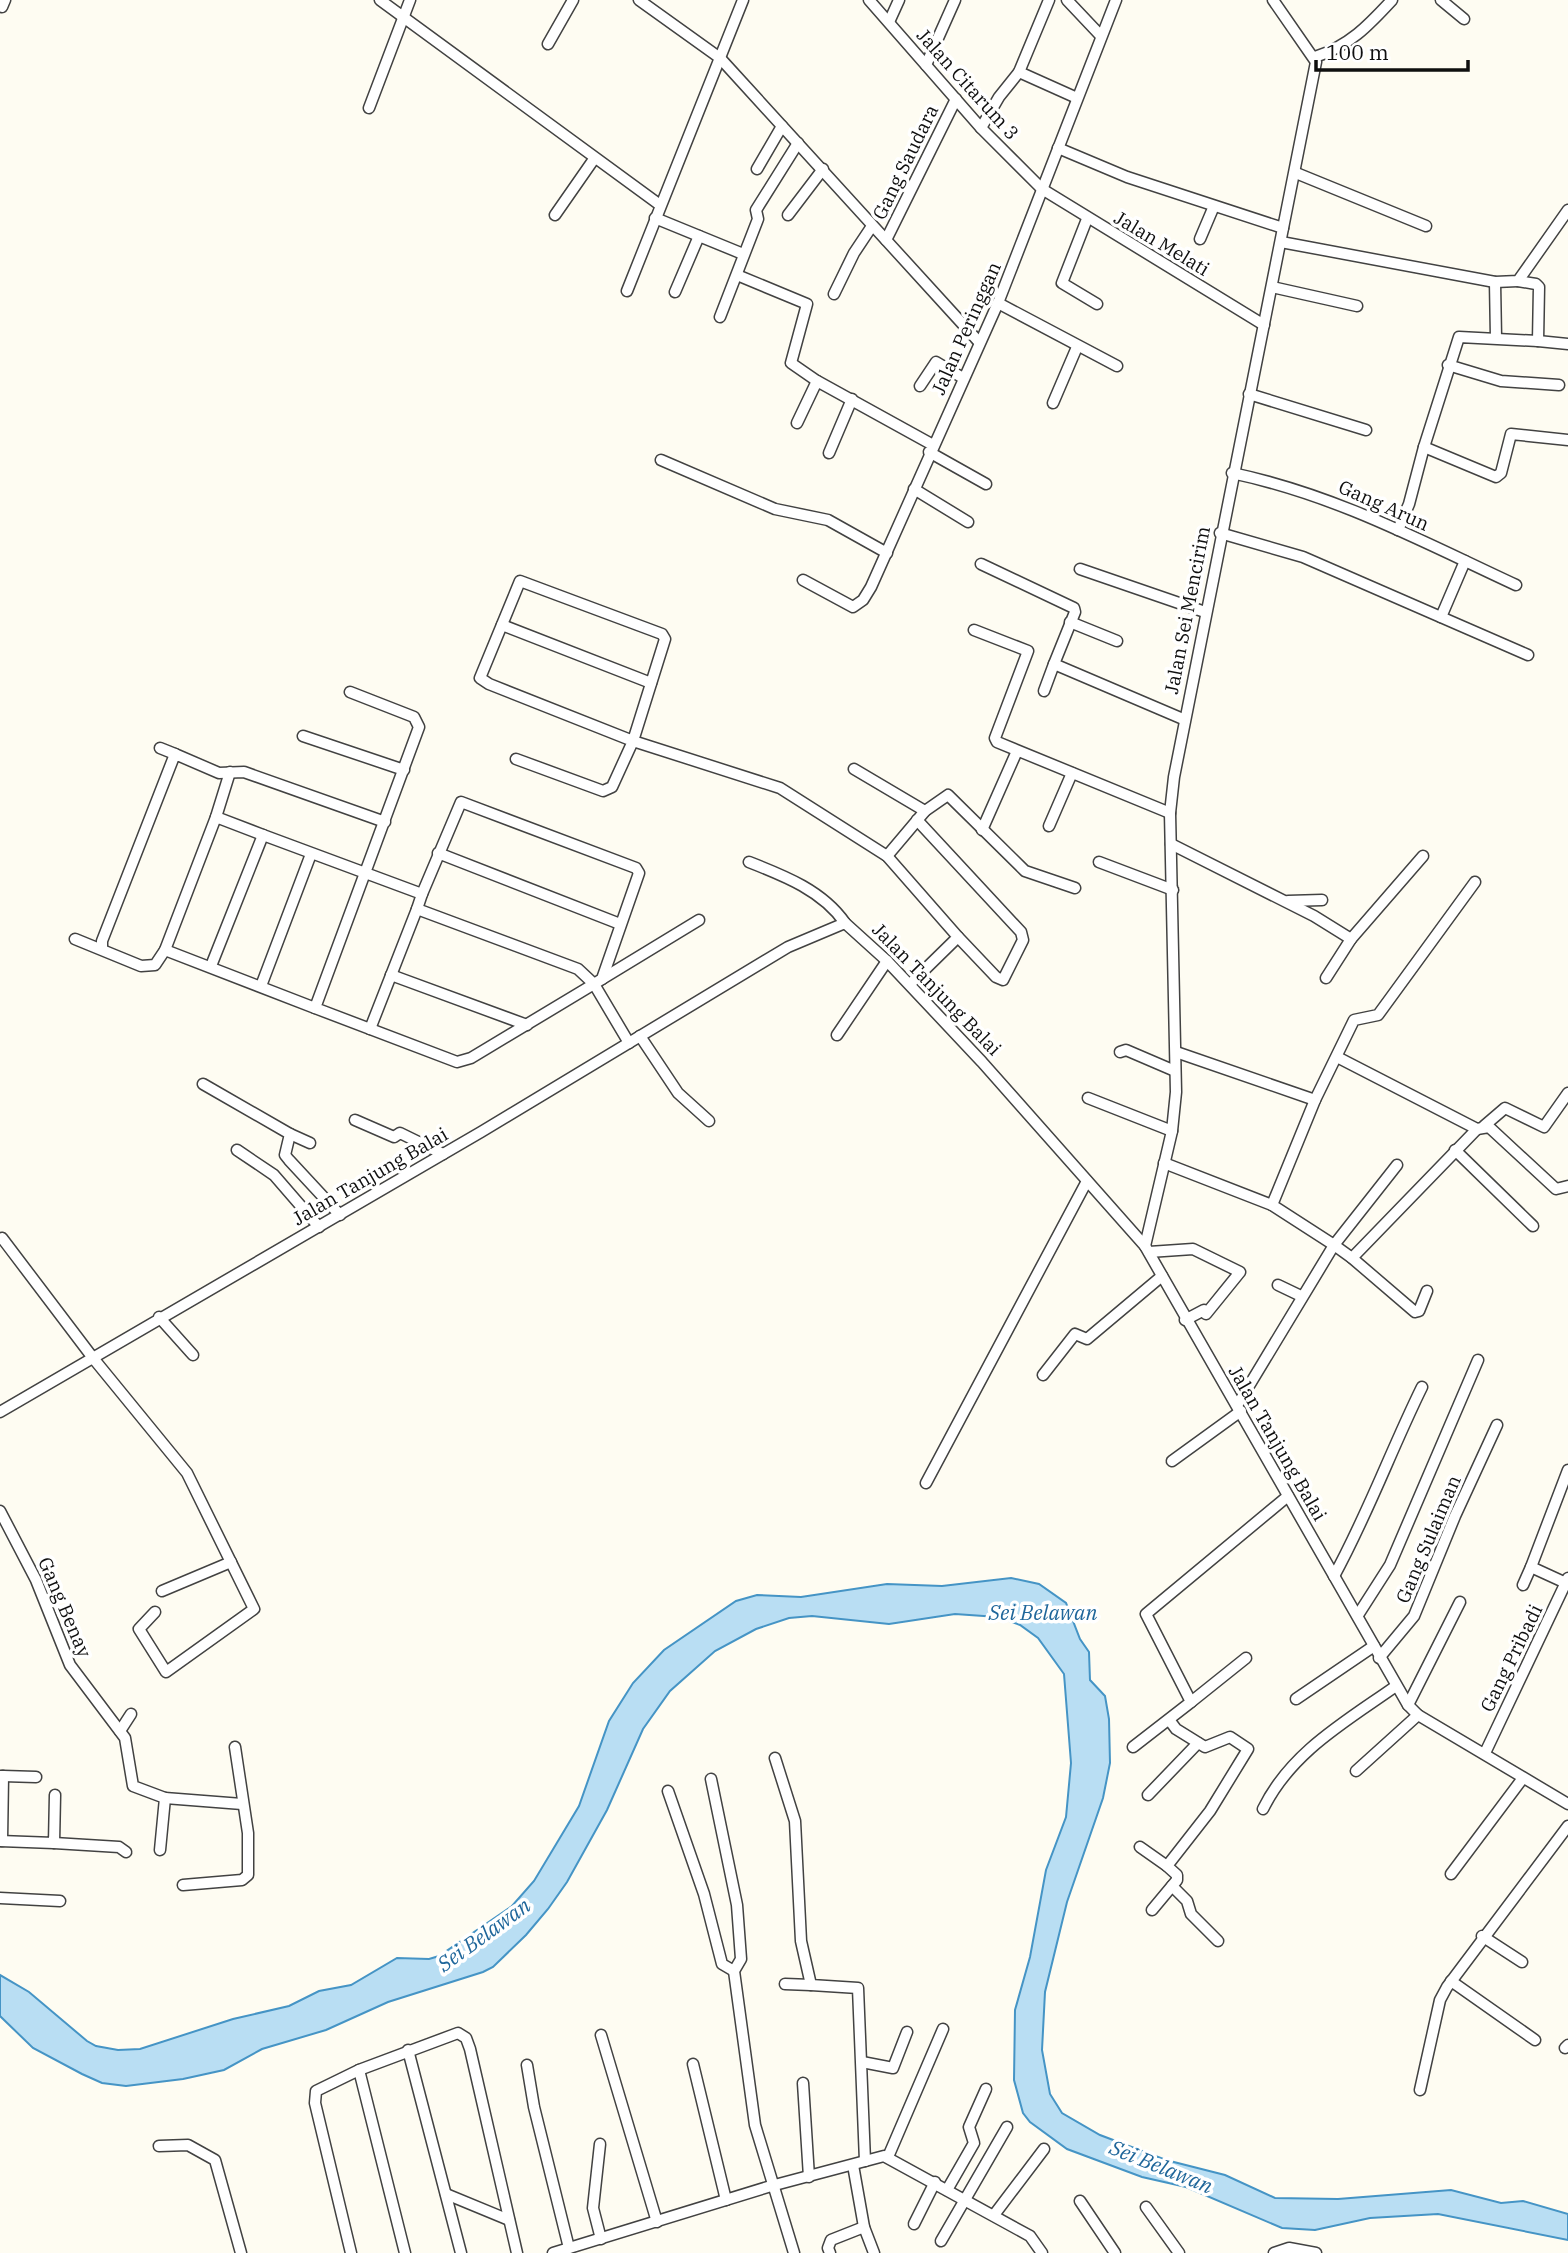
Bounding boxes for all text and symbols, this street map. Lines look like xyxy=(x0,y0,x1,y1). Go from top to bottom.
street label: Jalan Citarum 3 xyxy=(912,23,1024,145)
scale bar xyxy=(1316,28,1468,72)
text: 100 m xyxy=(1326,38,1389,66)
street label: Gang Saudara xyxy=(867,101,943,223)
street label: Jalan Melati xyxy=(1110,205,1214,281)
street label: Jalan Peringgan xyxy=(926,258,1006,398)
street label: Gang Arun xyxy=(1335,474,1433,536)
street label: Jalan Sei Mencirim xyxy=(1159,524,1215,696)
street label: Jalan Tanjung Balai xyxy=(867,918,1007,1060)
street label: Jalan Tanjung Balai xyxy=(288,1122,452,1230)
street label: Jalan Tanjung Balai xyxy=(1224,1361,1332,1525)
street label: Gang Sulaiman xyxy=(1390,1471,1466,1607)
street label: Gang Benay xyxy=(33,1553,97,1662)
water label: Sei Belawan xyxy=(988,1598,1097,1626)
street label: Gang Pribadi xyxy=(1475,1600,1547,1716)
water label: Sei Belawan xyxy=(430,1891,536,1978)
water label: Sei Belawan xyxy=(1105,2132,1217,2199)

